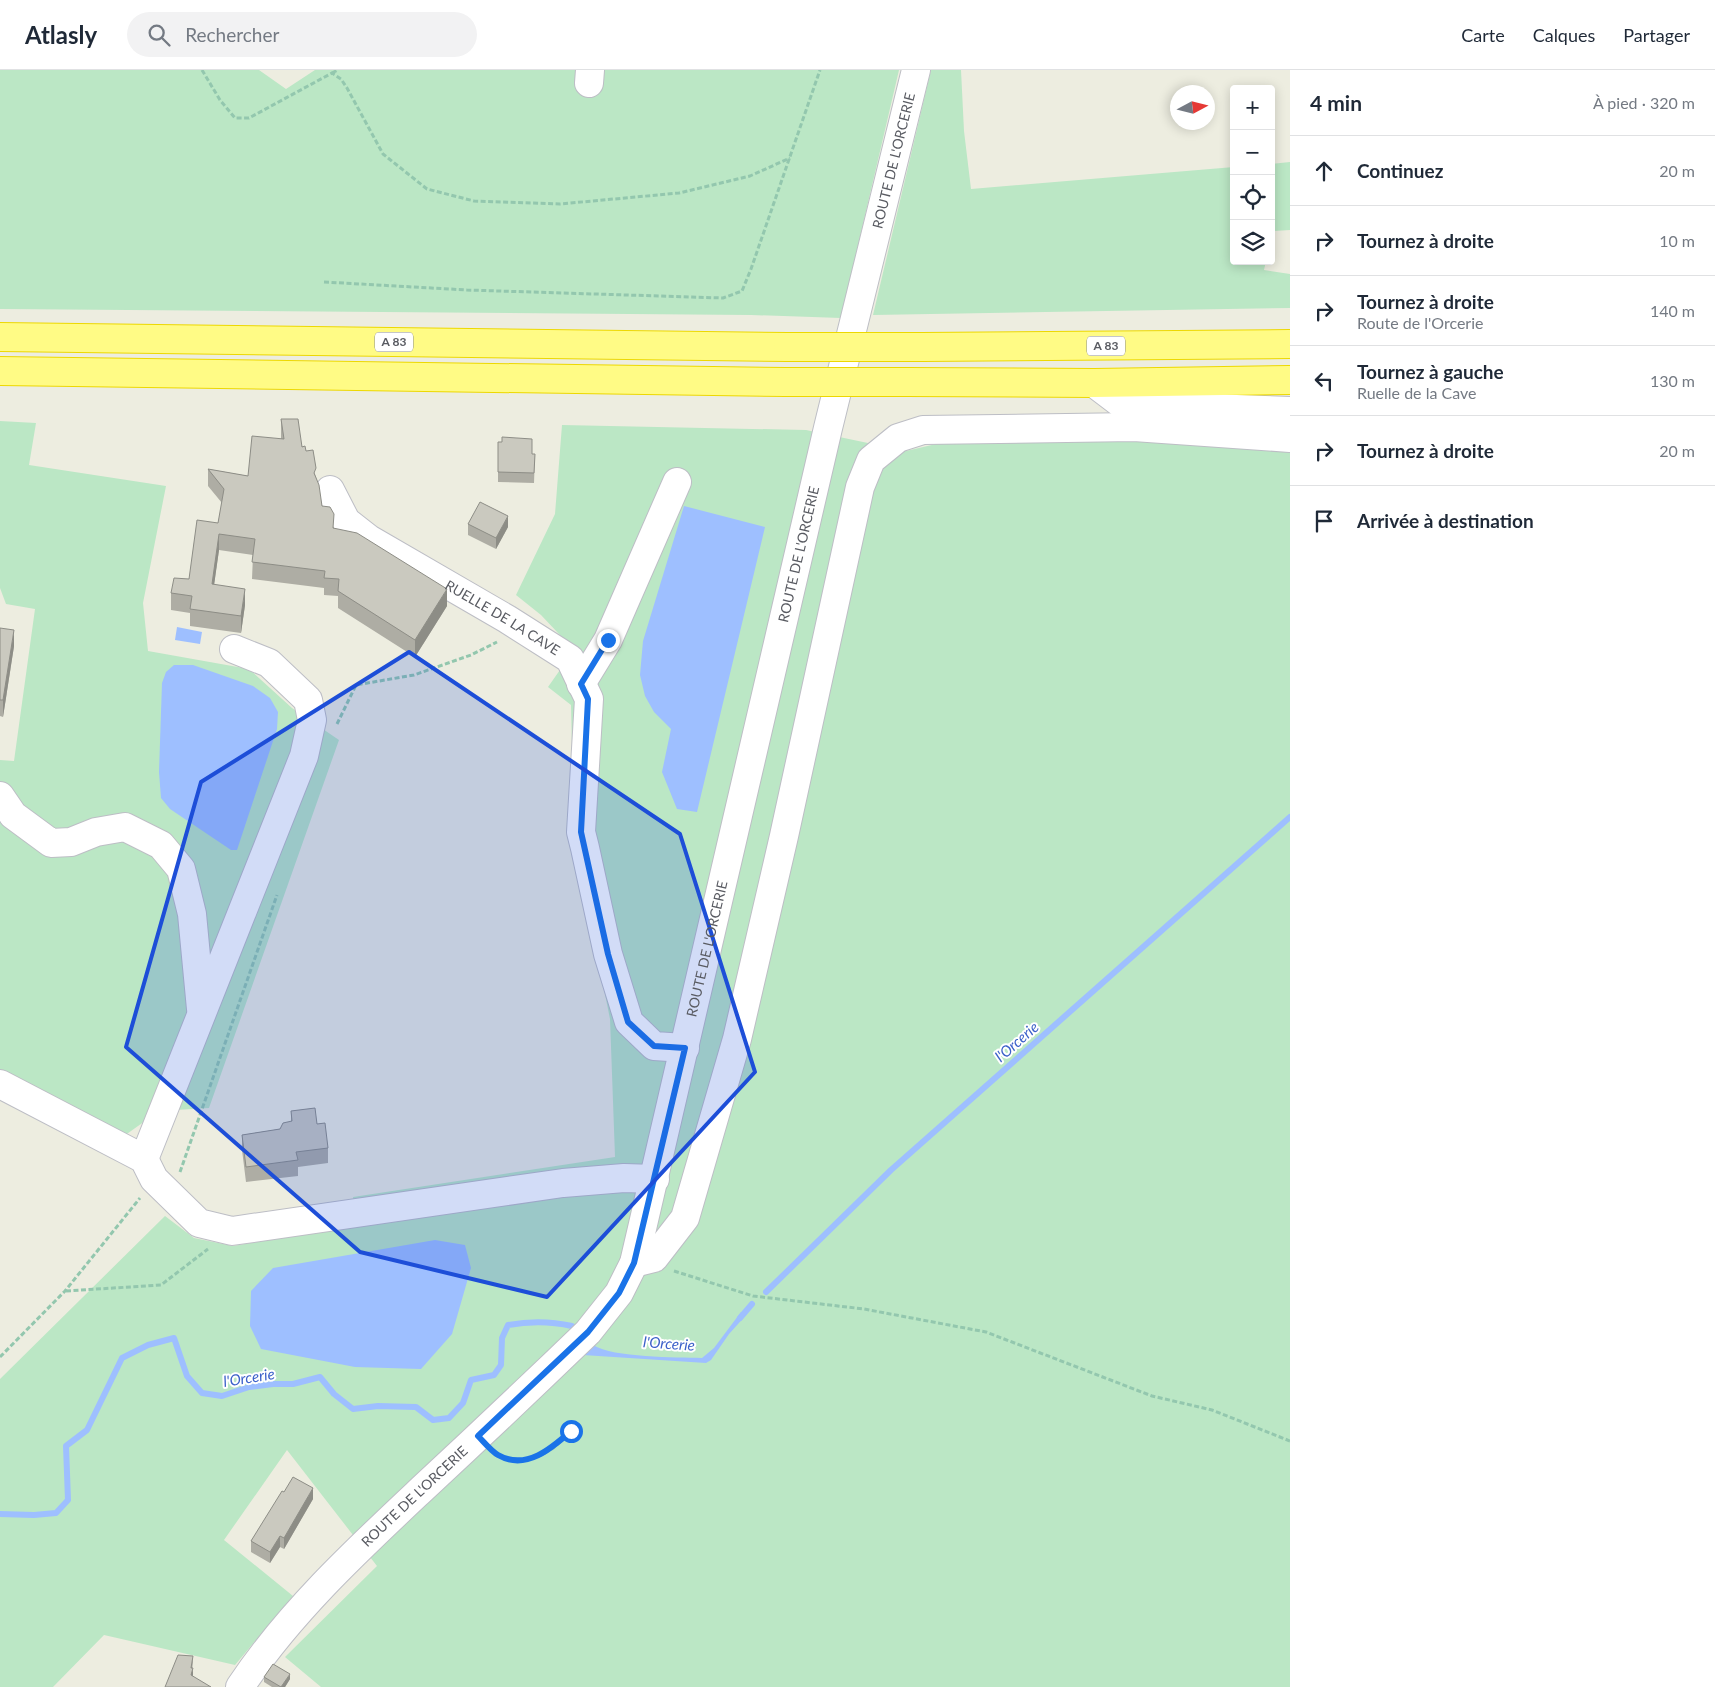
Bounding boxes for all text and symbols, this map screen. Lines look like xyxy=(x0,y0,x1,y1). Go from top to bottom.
search box xyxy=(127,12,477,57)
text: Atlasly xyxy=(25,20,97,49)
icon: search xyxy=(145,21,173,49)
text: Rechercher xyxy=(185,23,279,46)
text: Carte xyxy=(1461,24,1505,46)
text: Calques xyxy=(1533,24,1595,46)
text: Partager xyxy=(1623,24,1690,46)
north arrow xyxy=(1170,85,1215,130)
map controls xyxy=(1230,85,1275,265)
button: + xyxy=(1230,85,1275,130)
text: 4 min xyxy=(1310,90,1362,115)
street label: ROUTE DE L'ORCERIE xyxy=(868,91,918,230)
text: À pied · 320 m xyxy=(1593,93,1695,112)
button: − xyxy=(1230,130,1275,175)
icon: ahead xyxy=(1310,157,1338,185)
text: Continuez xyxy=(1357,159,1443,182)
text: 20 m xyxy=(1659,161,1695,180)
button: locate xyxy=(1230,175,1275,220)
button: layers xyxy=(1230,220,1275,265)
icon: right xyxy=(1310,227,1338,255)
text: Tournez à droite xyxy=(1357,229,1494,252)
text: 10 m xyxy=(1659,231,1695,250)
text: Tournez à droite xyxy=(1357,290,1494,313)
icon: right xyxy=(1310,297,1338,325)
text: 140 m xyxy=(1650,301,1695,320)
text: Route de l'Orcerie xyxy=(1357,313,1483,332)
road number: A 83 xyxy=(375,332,413,352)
road number: A 83 xyxy=(1087,336,1125,356)
text: Tournez à gauche xyxy=(1357,360,1504,383)
icon: left xyxy=(1310,367,1338,395)
text: 130 m xyxy=(1650,371,1695,390)
text: Ruelle de la Cave xyxy=(1357,383,1476,402)
icon: right xyxy=(1310,437,1338,465)
text: Tournez à droite xyxy=(1357,439,1494,462)
text: 20 m xyxy=(1659,441,1695,460)
street label: ROUTE DE L'ORCERIE xyxy=(774,484,822,624)
icon: arrive xyxy=(1310,507,1338,535)
text: Arrivée à destination xyxy=(1357,509,1534,532)
street label: RUELLE DE LA CAVE xyxy=(442,576,563,658)
route end xyxy=(597,629,620,652)
street label: ROUTE DE L'ORCERIE xyxy=(682,879,731,1018)
water label: l'Orcerie xyxy=(991,1017,1042,1065)
water label: l'Orcerie xyxy=(643,1332,696,1354)
water label: l'Orcerie xyxy=(222,1364,276,1390)
route start xyxy=(560,1420,583,1443)
street label: ROUTE DE L'ORCERIE xyxy=(358,1442,471,1550)

